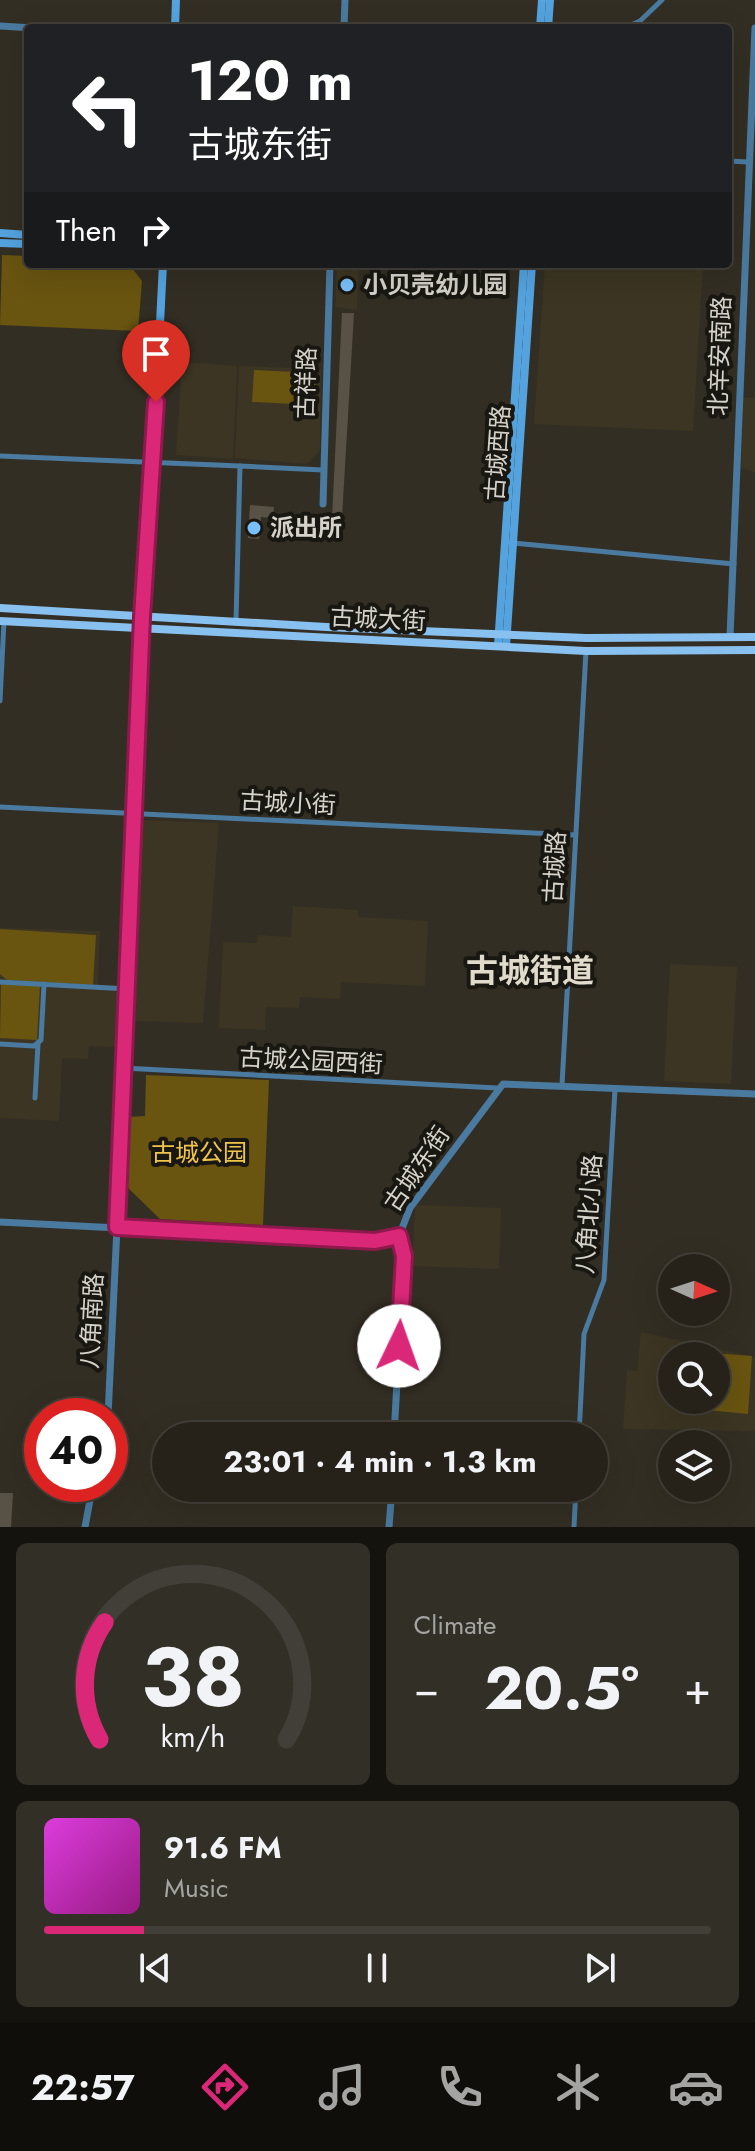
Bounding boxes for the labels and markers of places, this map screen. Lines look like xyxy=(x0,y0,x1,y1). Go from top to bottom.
place label: 小贝壳幼儿园 xyxy=(363,267,507,302)
marker: 小贝壳幼儿园 xyxy=(338,276,356,294)
pin xyxy=(122,320,190,402)
place label: 派出所 xyxy=(270,510,342,545)
marker: 派出所 xyxy=(245,519,263,537)

